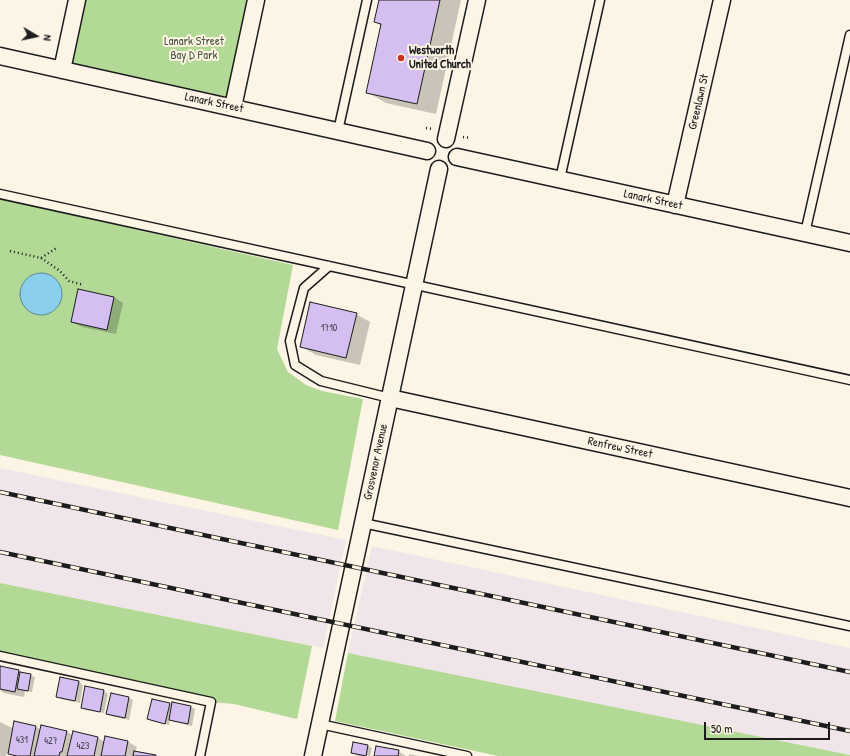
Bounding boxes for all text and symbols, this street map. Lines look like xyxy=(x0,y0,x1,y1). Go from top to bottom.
north arrow xyxy=(16,16,56,56)
text: N xyxy=(40,34,55,42)
park label: Lanark Street Bay D Park xyxy=(164,35,224,63)
place label: Westworth United Church xyxy=(409,44,471,72)
marker: Westworth United Church xyxy=(396,53,406,63)
street label: Greenlawn St xyxy=(686,73,712,131)
street label: Lanark Street xyxy=(183,90,245,116)
street label: Lanark Street xyxy=(622,187,684,213)
house number: 1710 xyxy=(321,322,337,334)
street label: Grosvenor Avenue xyxy=(361,423,391,501)
street label: Renfrew Street xyxy=(586,434,654,462)
scale bar xyxy=(706,714,832,740)
text: 50 m xyxy=(711,720,732,737)
house number: 431 xyxy=(16,734,28,746)
house number: 427 xyxy=(44,735,58,747)
house number: 423 xyxy=(77,740,89,752)

